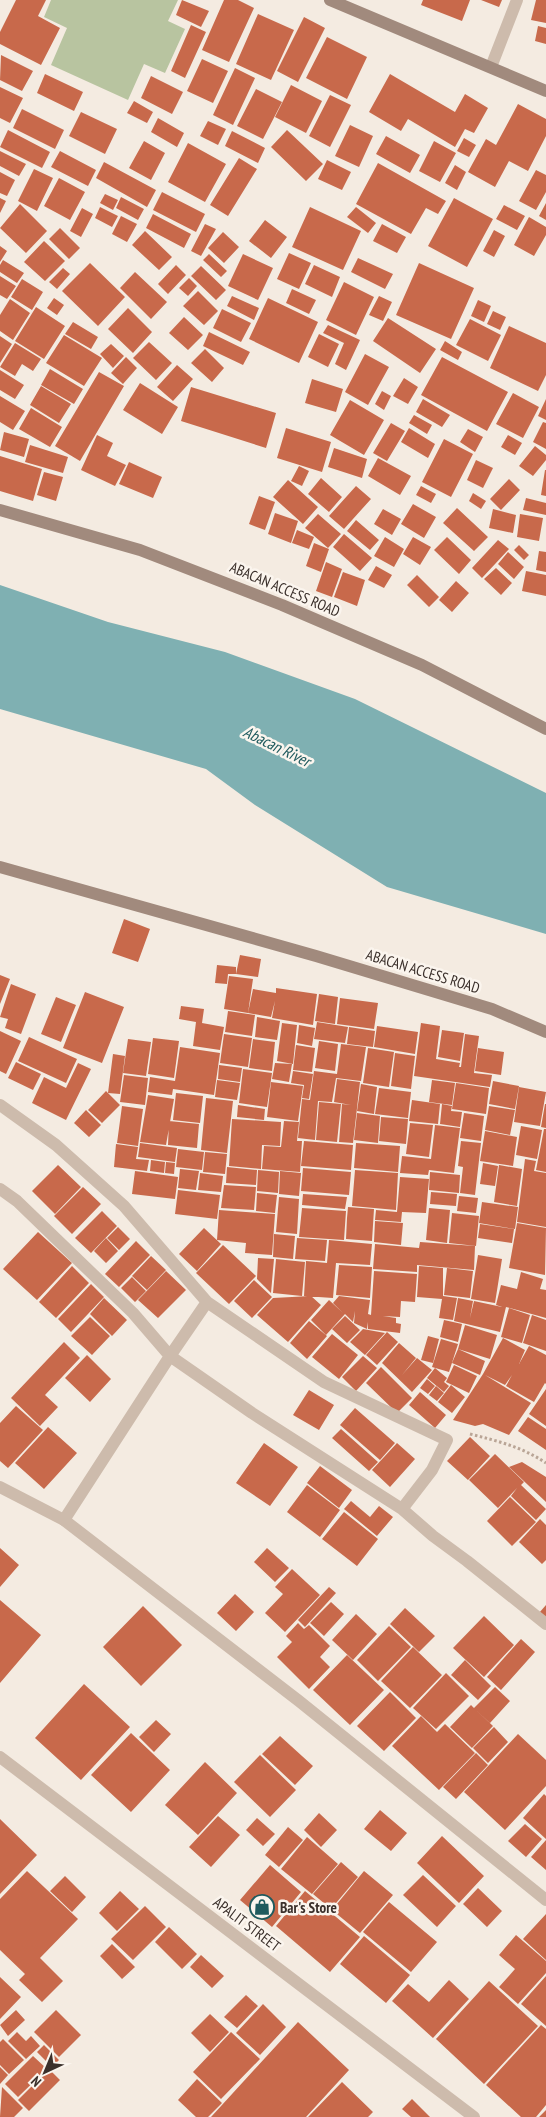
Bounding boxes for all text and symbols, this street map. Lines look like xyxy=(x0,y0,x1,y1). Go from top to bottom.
street label: ABACAN ACCESS ROAD xyxy=(227,557,343,621)
water label: Abacan River xyxy=(240,721,316,772)
street label: ABACAN ACCESS ROAD xyxy=(364,945,482,997)
street label: APALIT STREET xyxy=(210,1893,285,1956)
shop icon: Bar's Store xyxy=(249,1894,275,1920)
place label: Bar's Store xyxy=(280,1898,337,1917)
north arrow xyxy=(20,2047,70,2097)
text: N xyxy=(27,2072,45,2090)

